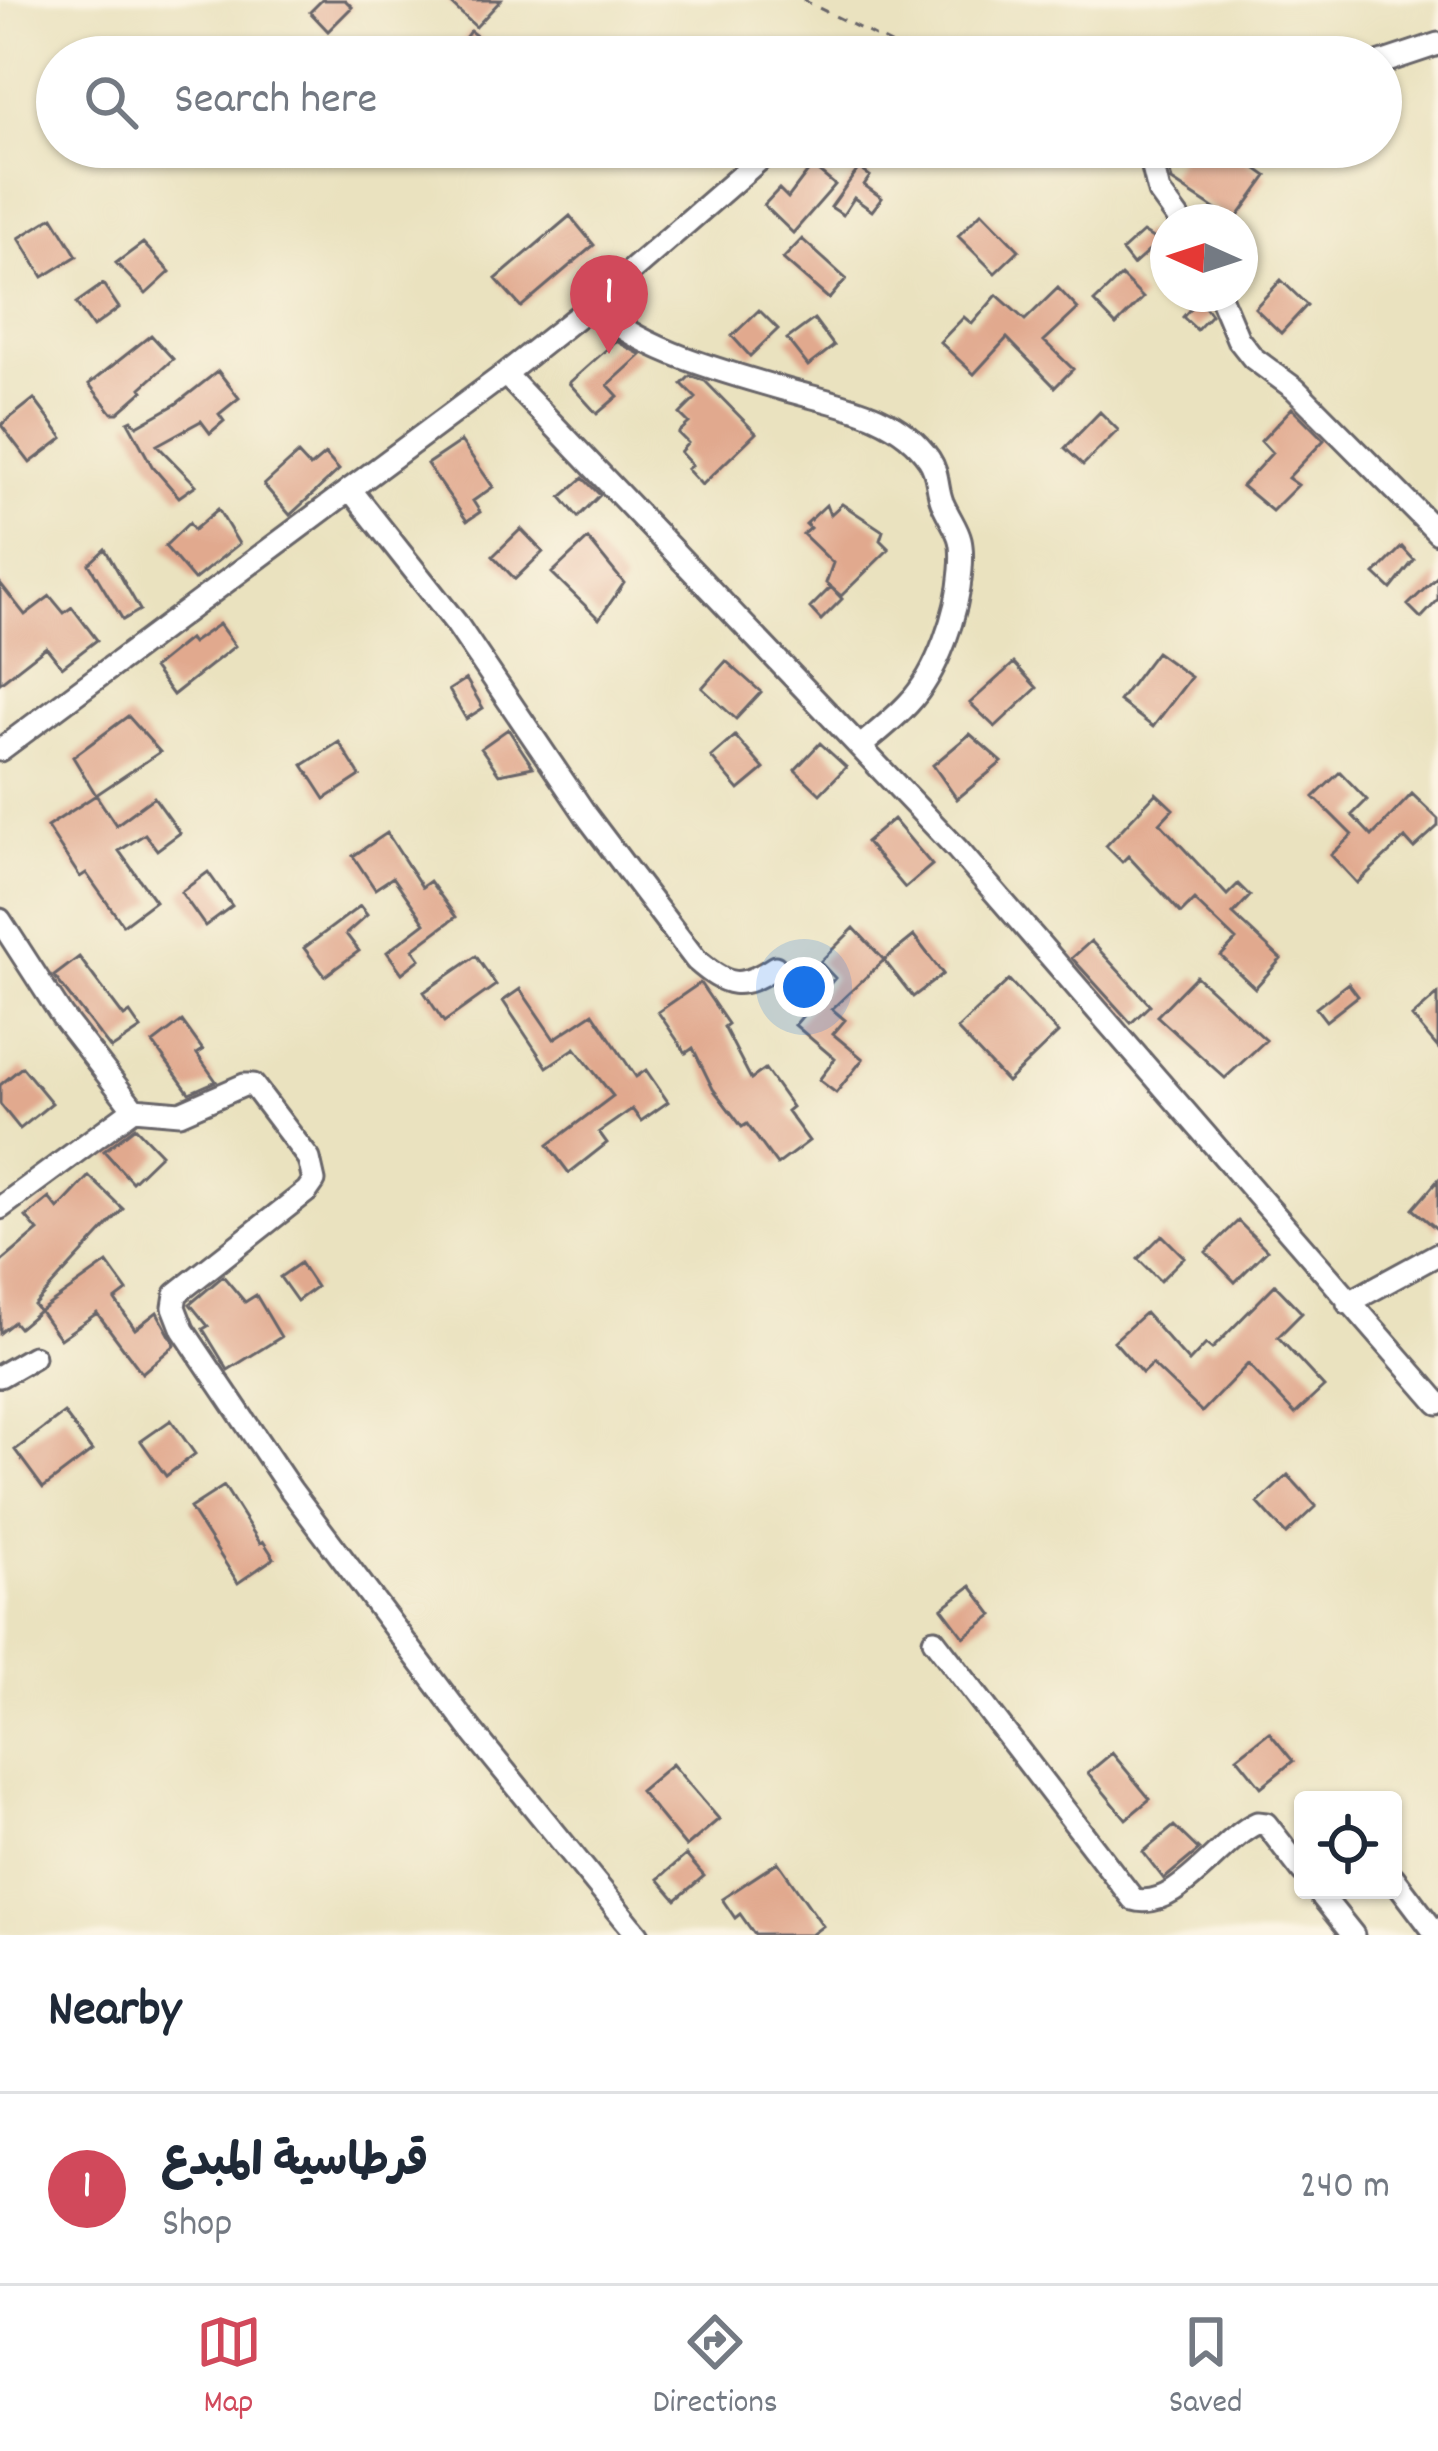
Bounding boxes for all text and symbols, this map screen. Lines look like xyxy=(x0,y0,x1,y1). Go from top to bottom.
search box xyxy=(36,36,1402,168)
icon: search xyxy=(78,69,144,135)
text: Search here xyxy=(174,70,377,134)
north arrow xyxy=(1150,204,1258,312)
pin: 1 xyxy=(570,255,648,354)
your location xyxy=(774,957,834,1017)
map controls xyxy=(1294,1791,1402,1899)
button: locate xyxy=(1294,1791,1402,1899)
text: Nearby xyxy=(48,1977,181,2049)
text: قرطاسية المبدع xyxy=(162,2133,428,2197)
text: 1 xyxy=(83,2161,91,2216)
text: 240 m xyxy=(1300,2161,1390,2216)
text: Shop xyxy=(162,2199,232,2254)
tab: Map xyxy=(196,2309,262,2428)
tab: Directions xyxy=(653,2309,778,2428)
tab: Saved xyxy=(1169,2309,1242,2428)

